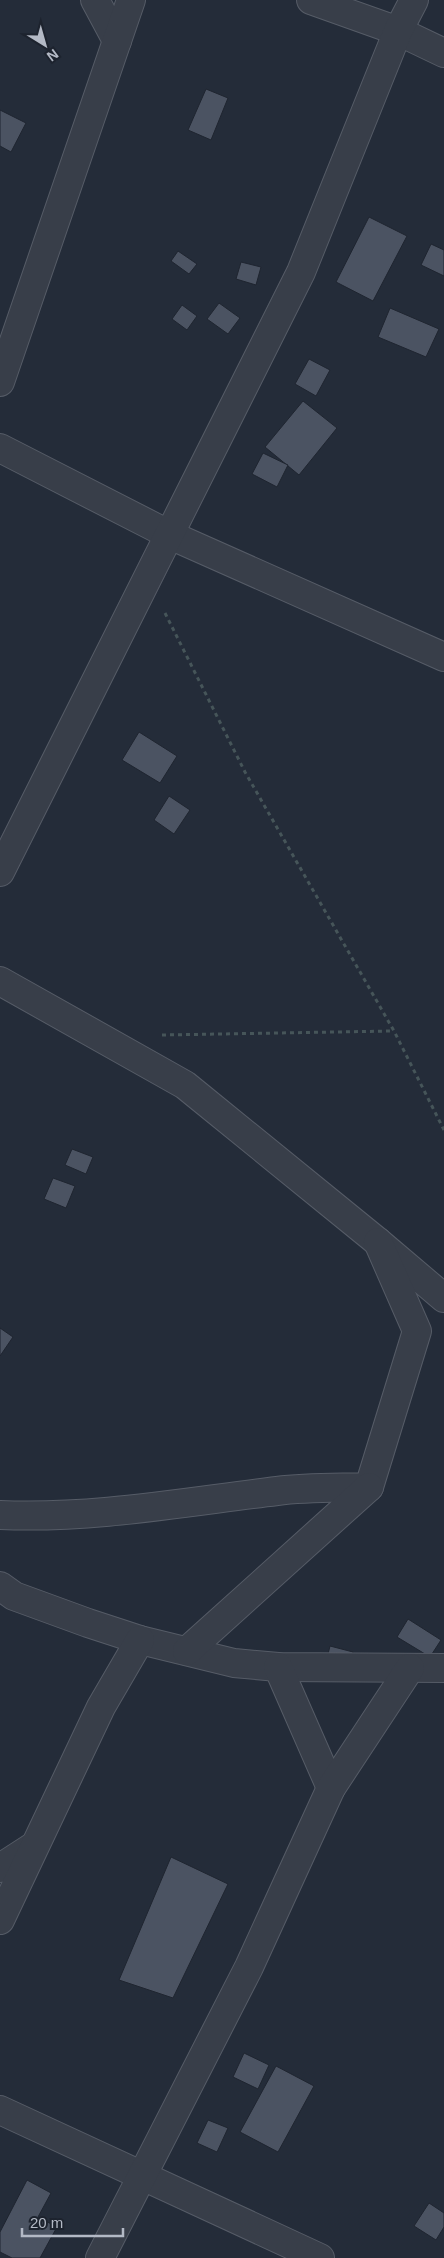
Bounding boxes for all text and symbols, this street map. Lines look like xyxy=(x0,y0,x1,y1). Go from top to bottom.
north arrow xyxy=(20,20,70,70)
text: N xyxy=(44,46,62,65)
scale bar xyxy=(22,2206,124,2238)
text: 20 m xyxy=(30,2214,63,2231)

